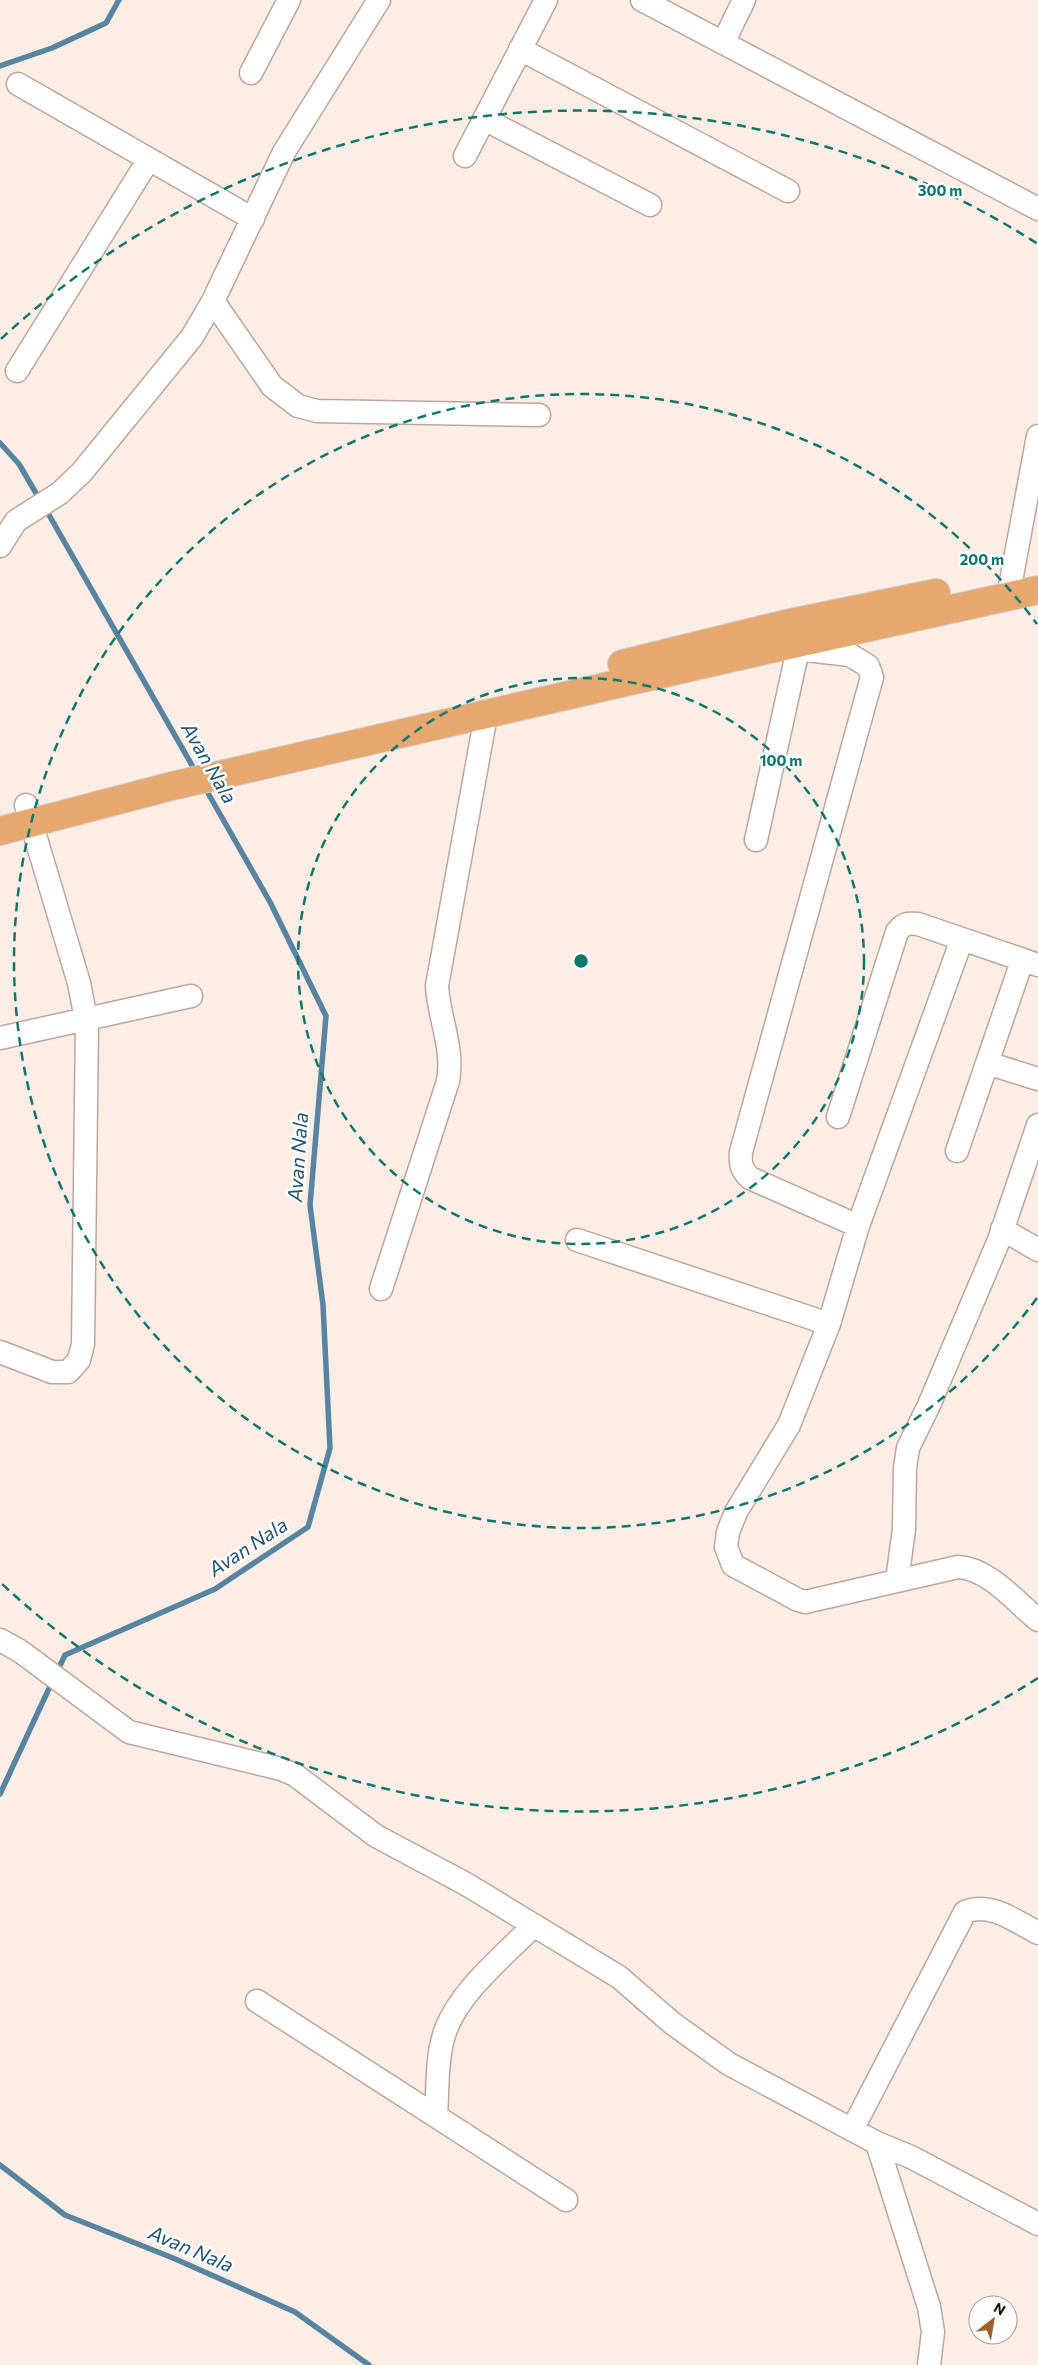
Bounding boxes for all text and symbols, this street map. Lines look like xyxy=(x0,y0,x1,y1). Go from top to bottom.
text: 300 m xyxy=(918,181,962,199)
text: 200 m xyxy=(960,550,1004,568)
water label: Avan Nala xyxy=(177,717,243,807)
text: 100 m xyxy=(760,751,802,769)
centre of rings xyxy=(572,952,590,970)
water label: Avan Nala xyxy=(282,1111,312,1203)
water label: Avan Nala xyxy=(202,1512,292,1581)
water label: Avan Nala xyxy=(145,2219,237,2277)
north arrow xyxy=(968,2295,1018,2345)
text: N xyxy=(991,2298,1009,2318)

